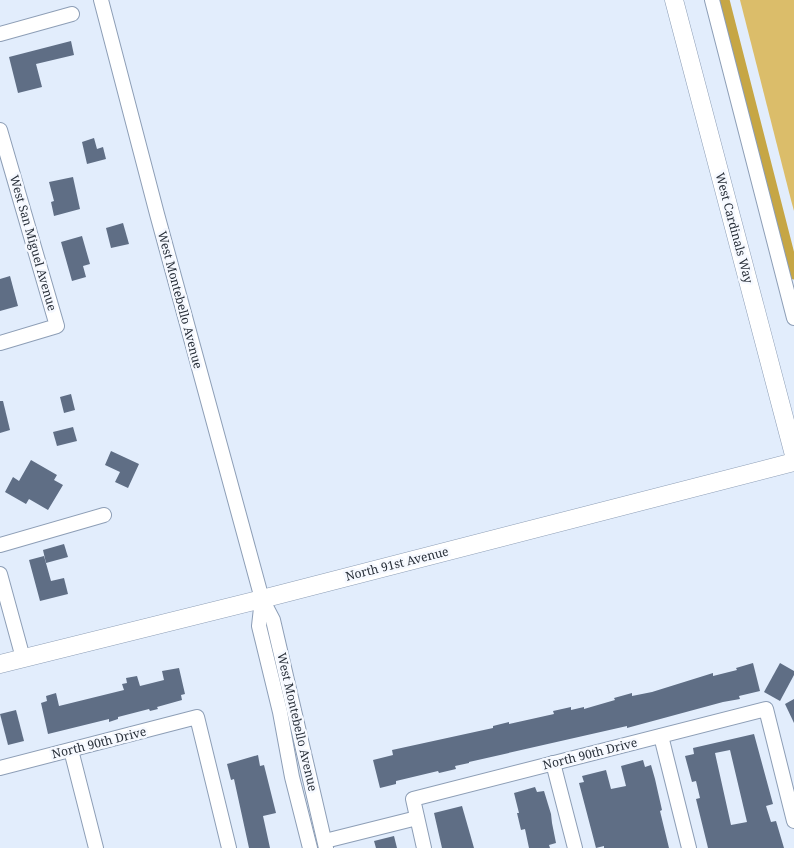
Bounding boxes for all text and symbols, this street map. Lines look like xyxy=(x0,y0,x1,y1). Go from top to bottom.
street label: West Cardinals Way xyxy=(712,171,757,285)
street label: West San Miguel Avenue xyxy=(6,173,61,313)
street label: West Montebello Avenue xyxy=(154,229,207,371)
street label: North 91st Avenue xyxy=(344,542,450,585)
street label: West Montebello Avenue xyxy=(273,651,322,793)
street label: North 90th Drive xyxy=(50,723,148,762)
street label: North 90th Drive xyxy=(541,734,639,773)

